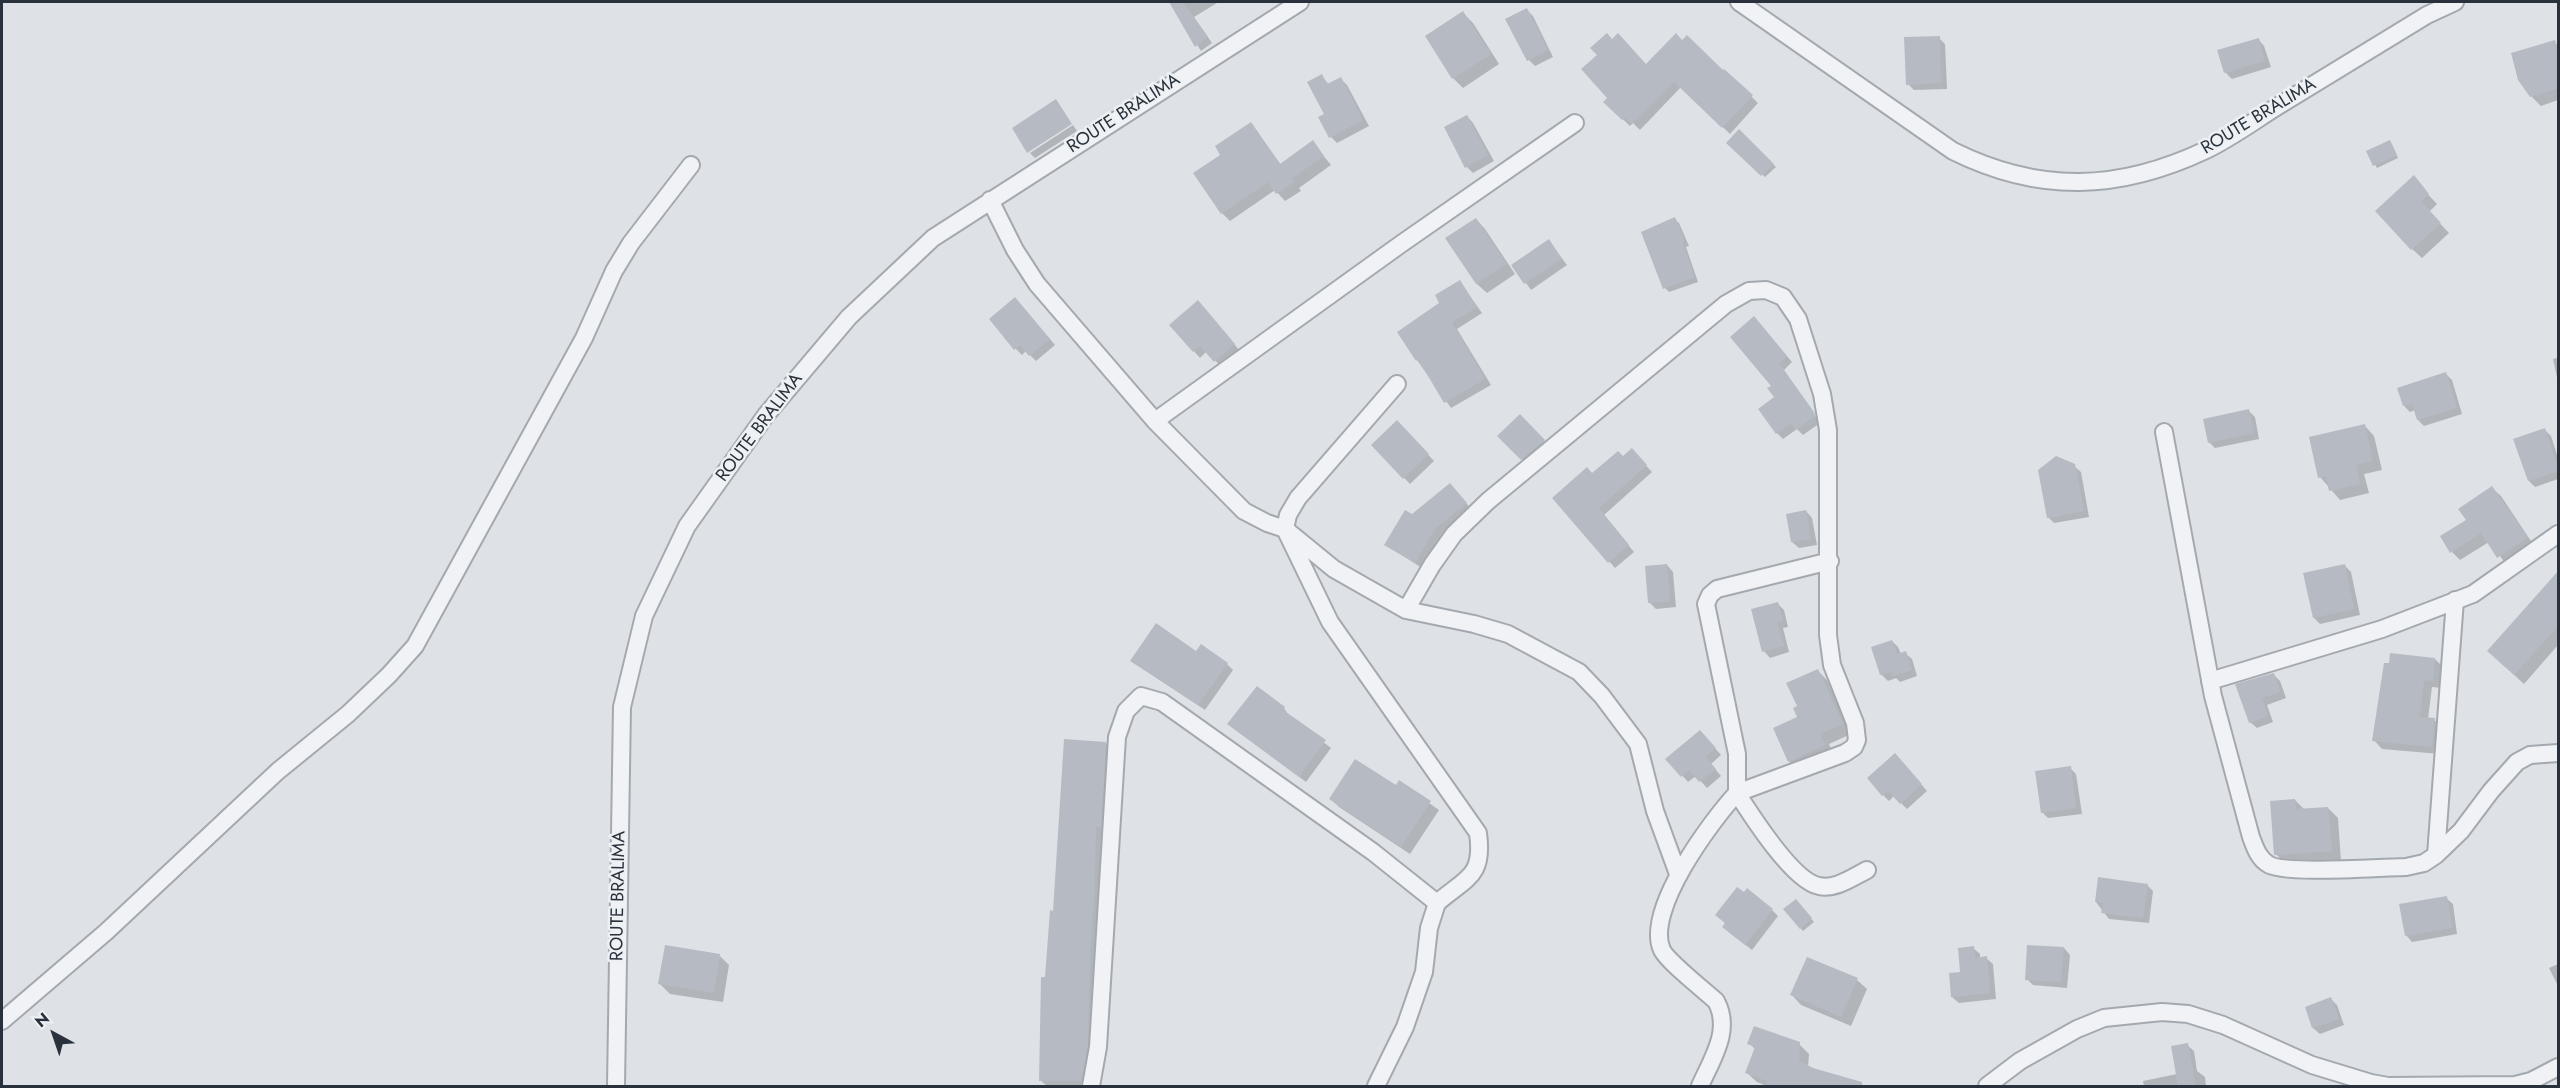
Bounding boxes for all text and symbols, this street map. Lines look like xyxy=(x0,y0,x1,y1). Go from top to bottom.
street label: ROUTE BRALIMA xyxy=(1064,69,1184,159)
street label: ROUTE BRALIMA xyxy=(2198,74,2320,160)
street label: ROUTE BRALIMA xyxy=(712,370,808,486)
street label: ROUTE BRALIMA xyxy=(607,831,631,961)
north arrow xyxy=(24,1004,84,1064)
text: N xyxy=(30,1007,54,1033)

